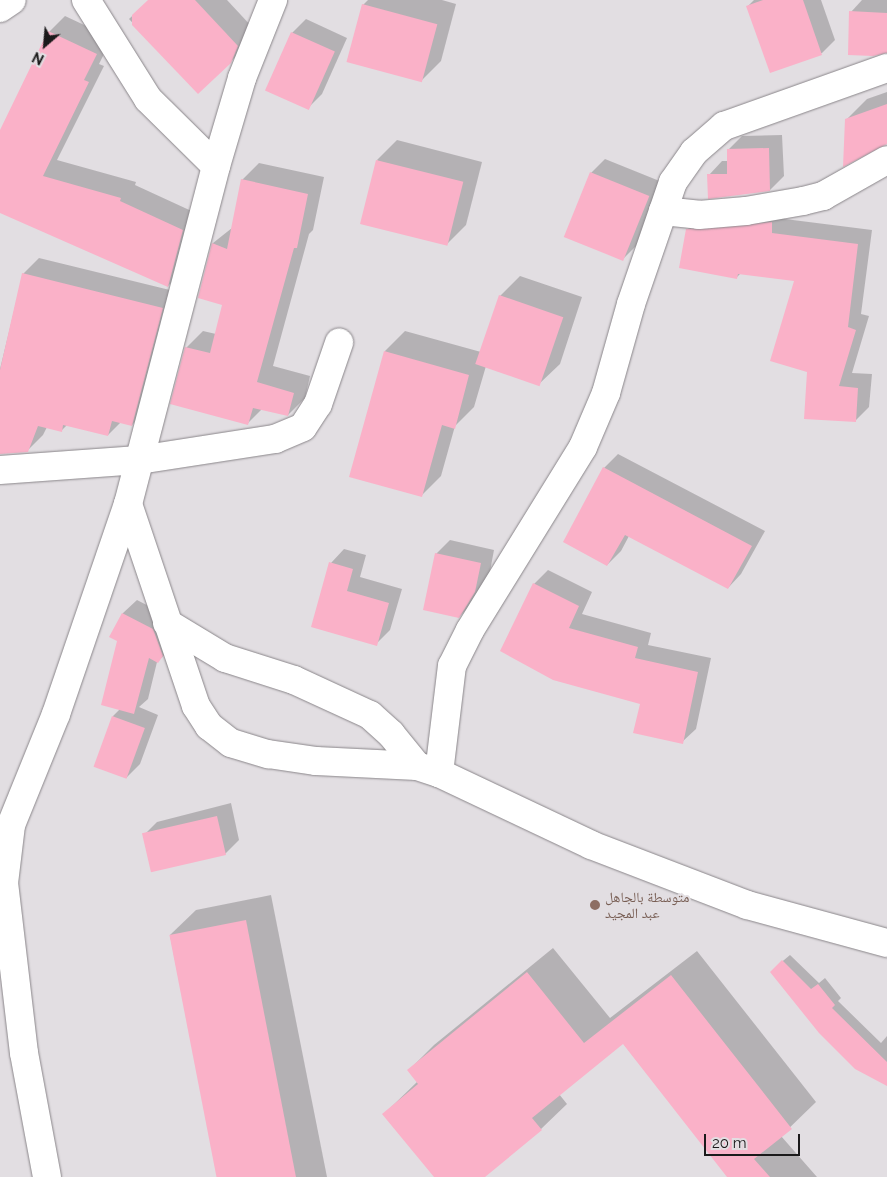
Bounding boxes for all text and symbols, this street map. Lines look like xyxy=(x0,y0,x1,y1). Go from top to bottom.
north arrow xyxy=(20,20,70,70)
text: N xyxy=(30,49,47,68)
place label: متوسطة بالجاهل عبد المجيد xyxy=(605,889,690,922)
marker: متوسطة بالجاهل عبد المجيد xyxy=(589,899,601,911)
scale bar xyxy=(707,1124,803,1156)
text: 20 m xyxy=(712,1134,747,1152)

